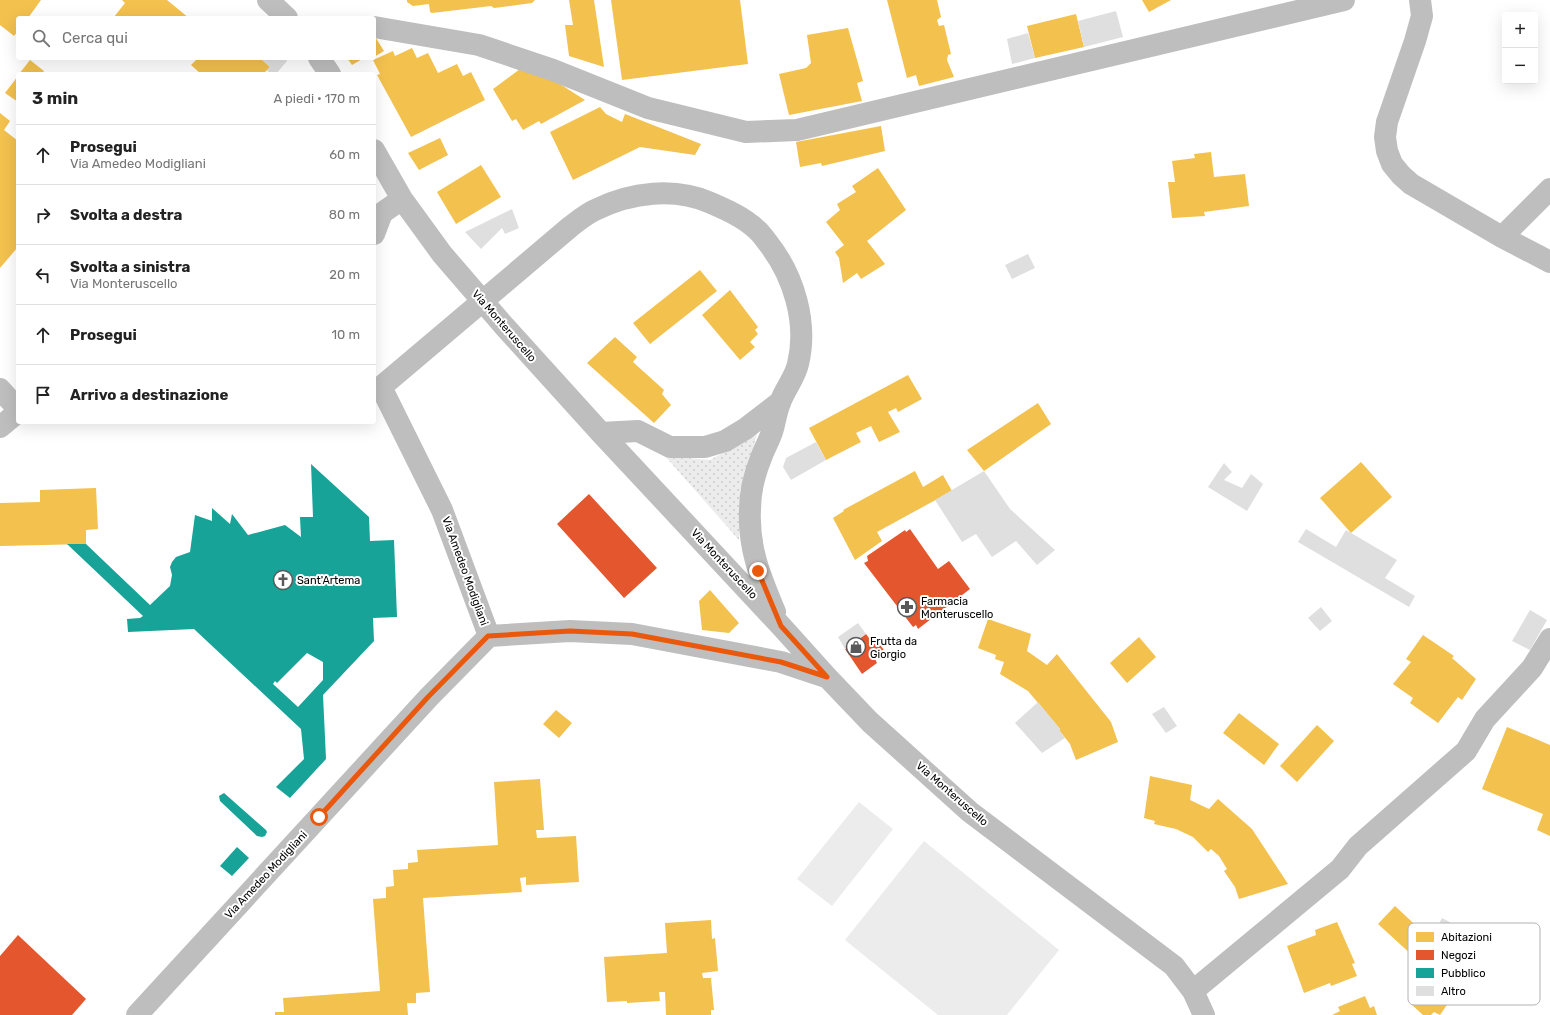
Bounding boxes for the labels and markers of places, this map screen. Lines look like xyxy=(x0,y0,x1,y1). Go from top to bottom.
church icon: Sant'Artema xyxy=(272,569,294,591)
place label: Sant'Artema xyxy=(297,574,360,587)
place label: Farmacia Monteruscello xyxy=(921,595,993,621)
pharmacy icon: Farmacia Monteruscello xyxy=(896,596,918,618)
place label: Frutta da Giorgio xyxy=(870,635,917,661)
shop icon: Frutta da Giorgio xyxy=(845,636,867,658)

